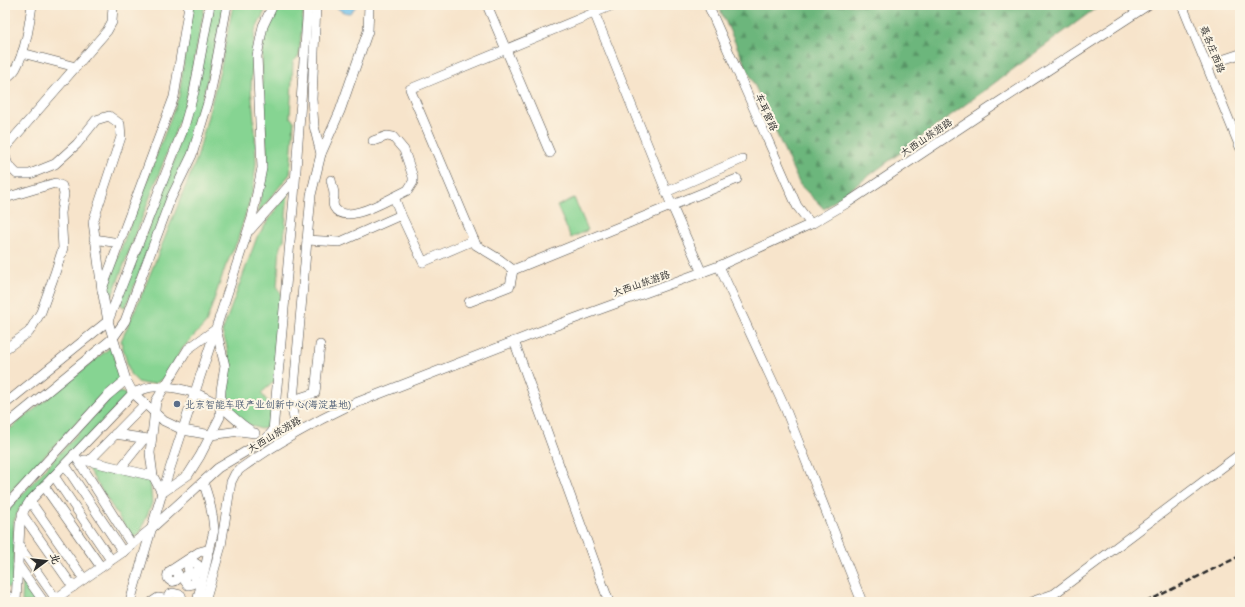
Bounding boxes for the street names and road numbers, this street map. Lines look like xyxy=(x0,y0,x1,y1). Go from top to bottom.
street label: 聂各庄西路 xyxy=(1197,24,1228,75)
street label: 车耳营路 xyxy=(752,91,781,133)
street label: 大西山旅游路 xyxy=(898,115,955,160)
street label: 大西山旅游路 xyxy=(611,268,672,299)
street label: 大西山旅游路 xyxy=(245,413,303,455)

